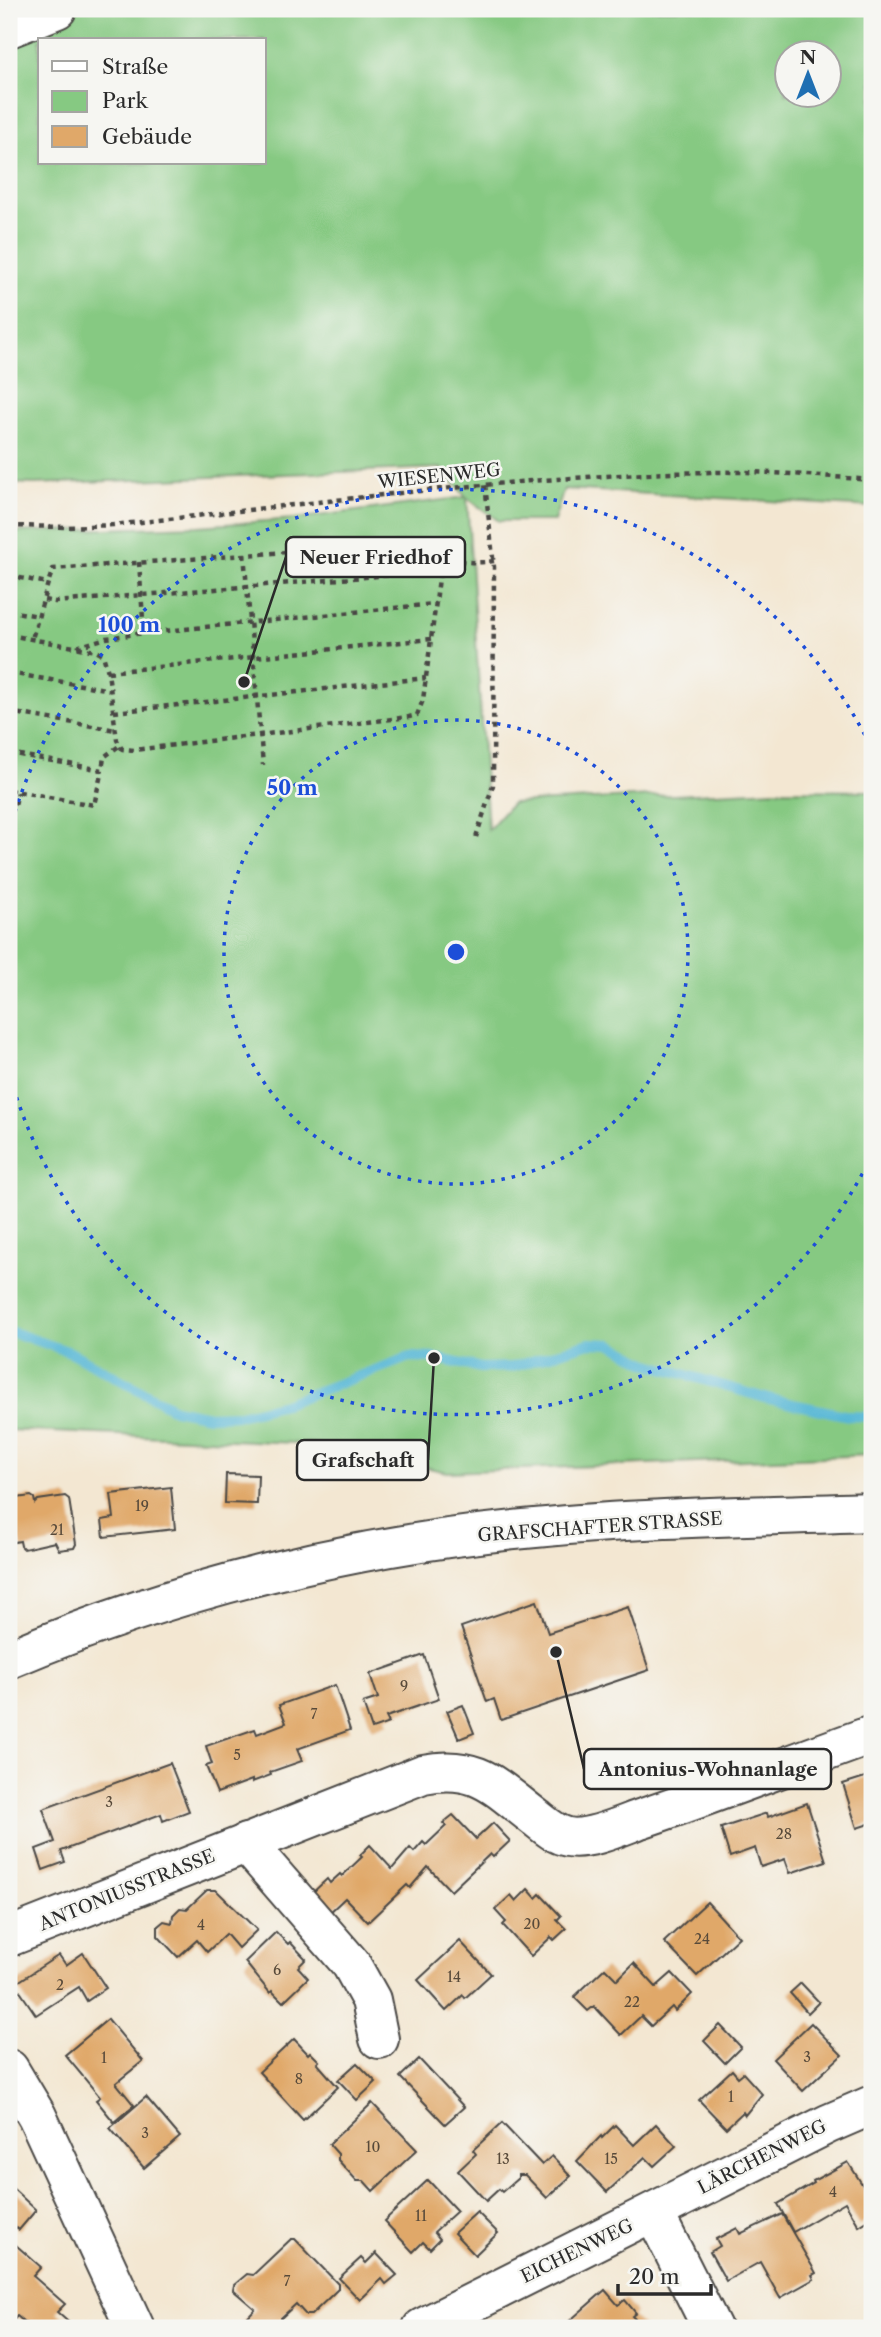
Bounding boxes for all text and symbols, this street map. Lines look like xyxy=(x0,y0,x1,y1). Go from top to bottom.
legend xyxy=(38,38,266,164)
north arrow xyxy=(772,38,842,108)
text: N xyxy=(800,46,816,69)
text: Straße xyxy=(102,54,168,79)
text: Park xyxy=(102,88,148,113)
text: Gebäude xyxy=(102,124,192,149)
street label: WIESENWEG xyxy=(375,459,502,494)
callout: Neuer Friedhof xyxy=(286,537,465,577)
text: Neuer Friedhof xyxy=(300,546,454,569)
text: 100 m xyxy=(98,612,160,637)
text: 50 m xyxy=(266,775,318,800)
centre of rings xyxy=(444,940,468,964)
callout: Grafschaft xyxy=(297,1440,428,1480)
text: Grafschaft xyxy=(312,1449,414,1472)
house number: 19 xyxy=(135,1497,149,1515)
street label: GRAFSCHAFTER STRASSE xyxy=(477,1507,723,1547)
house number: 21 xyxy=(50,1521,64,1539)
house number: 9 xyxy=(400,1677,408,1695)
house number: 7 xyxy=(311,1705,318,1723)
house number: 5 xyxy=(233,1746,241,1764)
callout: Antonius-Wohnanlage xyxy=(584,1749,831,1789)
text: Antonius-Wohnanlage xyxy=(597,1758,818,1781)
house number: 3 xyxy=(105,1793,113,1811)
house number: 28 xyxy=(776,1825,792,1843)
street label: ANTONIUSSTRASSE xyxy=(35,1845,218,1936)
house number: 20 xyxy=(524,1915,541,1933)
house number: 4 xyxy=(197,1916,205,1934)
house number: 24 xyxy=(694,1930,710,1948)
house number: 6 xyxy=(273,1961,281,1979)
house number: 14 xyxy=(447,1968,461,1986)
house number: 2 xyxy=(56,1976,64,1994)
house number: 22 xyxy=(624,1993,640,2011)
house number: 3 xyxy=(803,2048,811,2066)
house number: 1 xyxy=(101,2049,107,2067)
house number: 8 xyxy=(295,2070,303,2088)
house number: 1 xyxy=(728,2088,734,2106)
street label: LÄRCHENWEG xyxy=(694,2114,830,2199)
house number: 3 xyxy=(141,2124,149,2142)
house number: 10 xyxy=(366,2138,380,2156)
house number: 13 xyxy=(496,2150,510,2168)
house number: 15 xyxy=(604,2150,618,2168)
house number: 4 xyxy=(829,2183,837,2201)
house number: 11 xyxy=(415,2207,427,2225)
street label: EICHENWEG xyxy=(517,2214,637,2288)
scale bar xyxy=(618,2253,711,2297)
text: 20 m xyxy=(629,2264,680,2289)
house number: 7 xyxy=(284,2272,291,2290)

